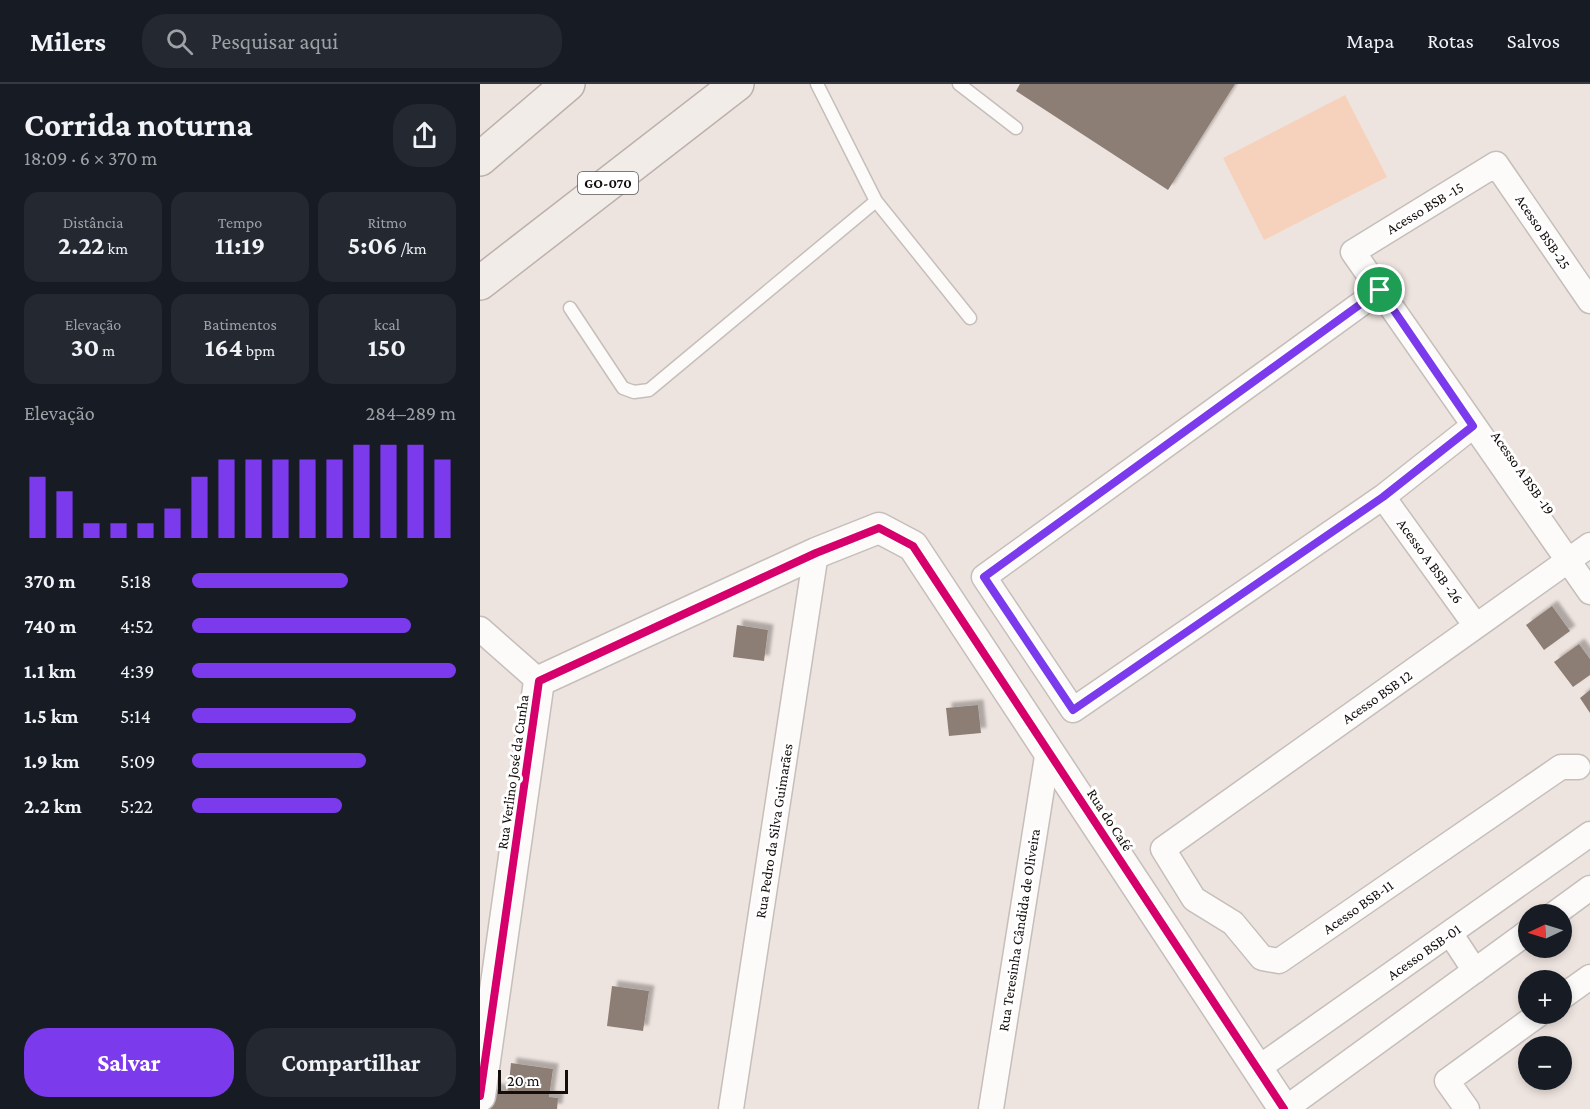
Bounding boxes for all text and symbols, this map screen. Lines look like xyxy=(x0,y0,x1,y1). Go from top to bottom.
search box xyxy=(142,14,562,68)
icon: search xyxy=(163,25,196,58)
text: Milers xyxy=(30,26,106,57)
text: Pesquisar aqui xyxy=(211,29,338,54)
text: Mapa xyxy=(1346,29,1394,53)
text: Rotas xyxy=(1427,29,1474,53)
text: Salvos xyxy=(1507,29,1560,53)
button: share xyxy=(393,104,456,167)
text: Corrida noturna xyxy=(24,106,253,143)
text: 18:09 · 6 × 370 m xyxy=(24,147,157,169)
road number: GO-070 xyxy=(578,172,638,194)
street label: Acesso BSB -15 xyxy=(1384,179,1466,237)
street label: Acesso BSB-25 xyxy=(1512,192,1574,272)
text: Distância xyxy=(63,214,123,231)
text: Tempo xyxy=(218,214,262,231)
text: Ritmo xyxy=(367,214,407,231)
text: 2.22 xyxy=(58,231,105,260)
text: 11:19 xyxy=(215,231,265,260)
text: 5:06 xyxy=(347,231,397,260)
text: km xyxy=(105,240,128,257)
text: /km xyxy=(397,240,427,257)
pin xyxy=(1354,264,1405,315)
icon: arrive xyxy=(1363,273,1396,306)
text: Elevação xyxy=(65,316,121,333)
text: Batimentos xyxy=(203,316,277,333)
text: kcal xyxy=(374,316,400,333)
text: 30 xyxy=(71,333,99,362)
text: 164 xyxy=(205,333,243,362)
text: 150 xyxy=(368,333,406,362)
text: m xyxy=(99,342,115,359)
text: bpm xyxy=(243,342,275,359)
text: Elevação xyxy=(24,402,95,424)
text: 284–289 m xyxy=(366,402,456,424)
street label: Acesso A BSB -19 xyxy=(1488,428,1558,518)
street label: Acesso A BSB -26 xyxy=(1394,515,1466,607)
text: 370 m xyxy=(24,570,76,592)
text: 5:18 xyxy=(120,570,151,592)
text: 740 m xyxy=(24,615,76,637)
text: 4:52 xyxy=(120,615,153,637)
text: 1.1 km xyxy=(24,660,76,682)
text: 4:39 xyxy=(120,660,154,682)
street label: Acesso BSB 12 xyxy=(1339,667,1415,727)
street label: Rua Verlino José da Cunha xyxy=(494,693,533,851)
text: 1.5 km xyxy=(24,705,79,727)
text: 5:14 xyxy=(120,705,151,727)
street label: Rua Pedro da Silva Guimarães xyxy=(752,742,796,920)
text: 1.9 km xyxy=(24,750,79,772)
text: 5:09 xyxy=(120,750,155,772)
street label: Rua do Café xyxy=(1084,786,1136,854)
text: 2.2 km xyxy=(24,795,82,817)
text: 5:22 xyxy=(120,795,153,817)
street label: Rua Teresinha Cândida de Oliveira xyxy=(995,827,1043,1033)
street label: Acesso BSB-11 xyxy=(1320,877,1396,937)
north arrow xyxy=(1518,904,1572,958)
map controls xyxy=(1518,904,1572,1090)
street label: Acesso BSB-01 xyxy=(1384,921,1464,983)
button: + xyxy=(1518,970,1572,1024)
button: Salvar xyxy=(24,1028,234,1097)
button: Compartilhar xyxy=(246,1028,456,1097)
button: − xyxy=(1518,1036,1572,1090)
scale bar xyxy=(498,1067,568,1094)
text: 20 m xyxy=(507,1072,540,1089)

